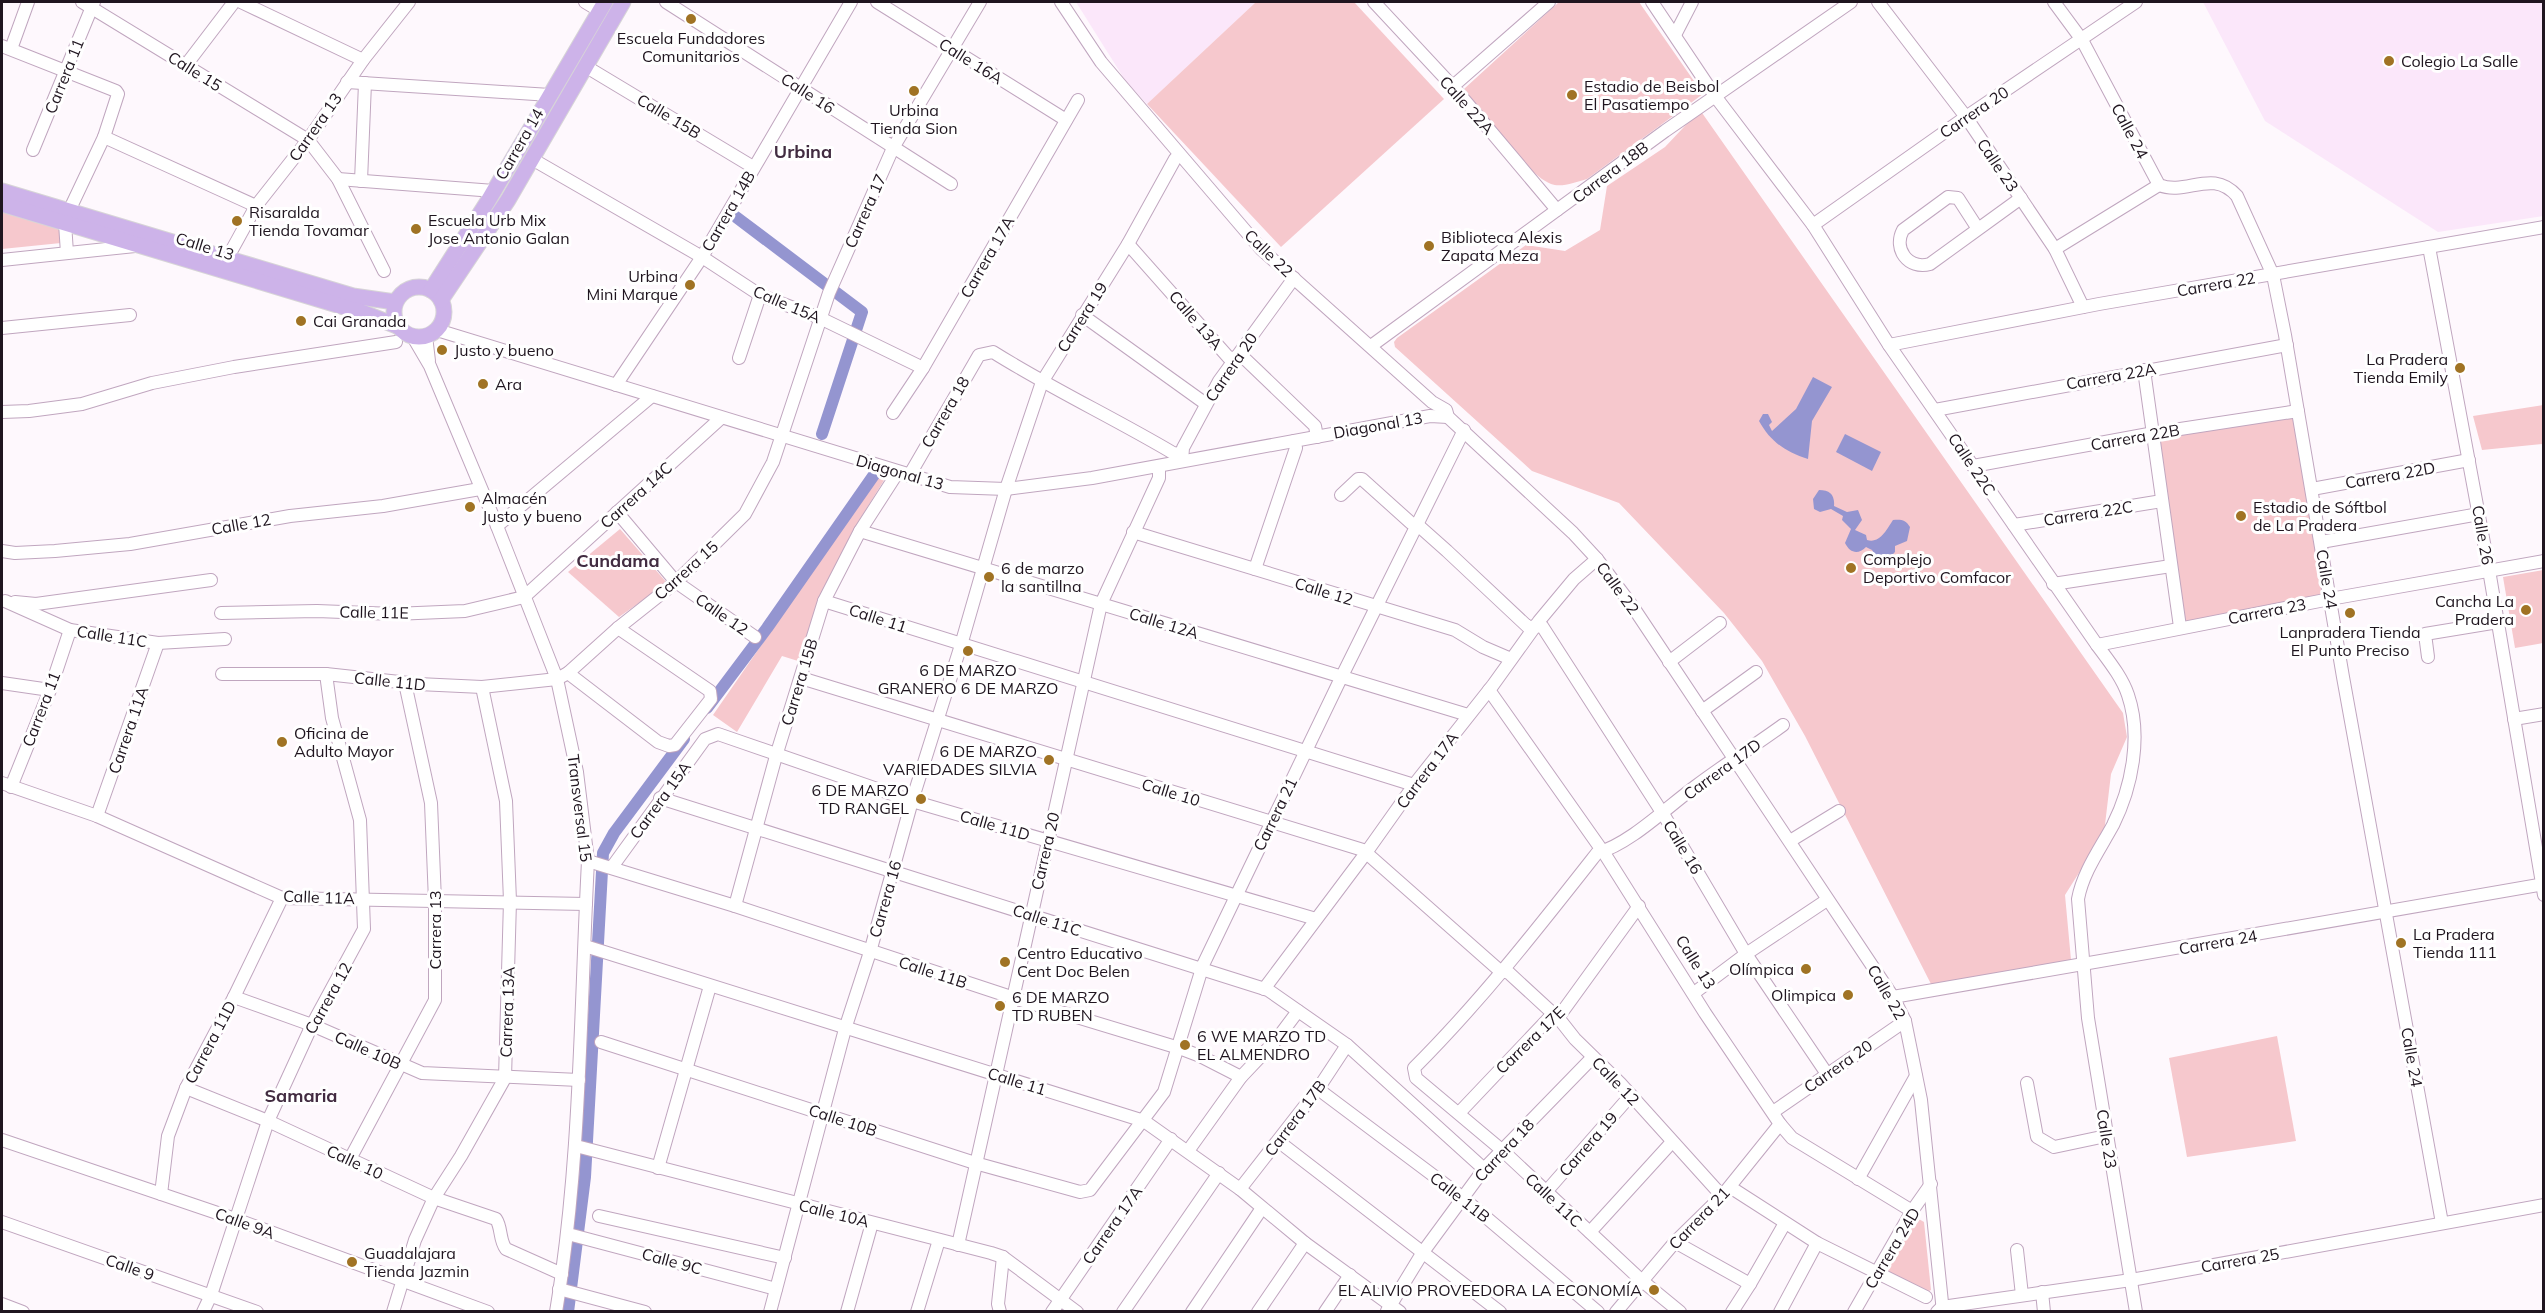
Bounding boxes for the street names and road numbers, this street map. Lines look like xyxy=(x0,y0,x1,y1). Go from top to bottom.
street label: Calle 16A xyxy=(935,34,1007,89)
street label: Carrera 11 xyxy=(40,36,88,116)
street label: Calle 15 xyxy=(164,47,226,95)
street label: Calle 16 xyxy=(777,68,839,118)
street label: Calle 22A xyxy=(1436,72,1499,139)
street label: Carrera 20 xyxy=(1936,82,2012,142)
street label: Carrera 13 xyxy=(284,89,346,165)
street label: Calle 15B xyxy=(633,89,705,143)
street label: Calle 24 xyxy=(2107,100,2153,163)
street label: Carrera 14 xyxy=(491,104,548,183)
street label: Calle 23 xyxy=(1973,135,2023,195)
street label: Carrera 18B xyxy=(1568,137,1652,207)
street label: Carrera 14B xyxy=(697,167,759,255)
street label: Carrera 17 xyxy=(840,171,890,251)
street label: Carrera 17A xyxy=(956,212,1019,301)
street label: Calle 22 xyxy=(1240,225,1298,281)
street label: Calle 13 xyxy=(173,228,237,264)
street label: Carrera 22 xyxy=(2175,267,2257,301)
street label: Carrera 19 xyxy=(1053,278,1111,356)
street label: Calle 15A xyxy=(750,281,824,327)
street label: Calle 13A xyxy=(1165,286,1227,354)
street label: Carrera 20 xyxy=(1201,329,1261,405)
street label: Carrera 22A xyxy=(2064,358,2158,394)
street label: Carrera 18 xyxy=(917,373,973,451)
street label: Diagonal 13 xyxy=(1332,407,1424,443)
street label: Carrera 22B xyxy=(2089,419,2181,455)
street label: Calle 22C xyxy=(1944,429,2000,499)
street label: Diagonal 13 xyxy=(854,450,946,494)
street label: Carrera 14C xyxy=(596,457,676,533)
street label: Carrera 22D xyxy=(2343,457,2437,493)
street label: Carrera 22C xyxy=(2042,496,2134,530)
street label: Calle 26 xyxy=(2468,504,2498,566)
street label: Calle 12 xyxy=(210,509,272,539)
street label: Carrera 15 xyxy=(650,536,722,604)
street label: Calle 24 xyxy=(2312,548,2342,611)
street label: Calle 22 xyxy=(1592,558,1644,618)
street label: Calle 12 xyxy=(1292,573,1356,609)
street label: Calle 12 xyxy=(692,589,752,639)
street label: Carrera 23 xyxy=(2226,594,2308,628)
street label: Calle 11 xyxy=(846,599,910,637)
street label: Calle 11E xyxy=(339,601,409,623)
street label: Calle 12A xyxy=(1127,603,1201,643)
street label: Calle 11C xyxy=(75,621,149,651)
street label: Carrera 15B xyxy=(776,636,822,728)
street label: Calle 11D xyxy=(353,667,427,695)
street label: Carrera 11 xyxy=(17,668,65,750)
street label: Carrera 11A xyxy=(104,684,152,776)
street label: Carrera 17A xyxy=(1392,727,1463,812)
street label: Carrera 17D xyxy=(1679,734,1765,804)
street label: Transversal 15 xyxy=(563,753,597,863)
street label: Carrera 15A xyxy=(625,757,695,843)
street label: Calle 10 xyxy=(1139,774,1203,810)
street label: Carrera 21 xyxy=(1249,774,1301,854)
street label: Calle 11D xyxy=(958,805,1032,845)
street label: Carrera 20 xyxy=(1026,810,1064,892)
street label: Calle 16 xyxy=(1659,816,1707,878)
street label: Carrera 16 xyxy=(864,858,906,940)
street label: Calle 11A xyxy=(283,886,355,908)
street label: Carrera 13 xyxy=(425,890,445,970)
street label: Calle 11C xyxy=(1010,900,1084,940)
street label: Carrera 24 xyxy=(2177,925,2259,959)
street label: Calle 13 xyxy=(1672,931,1720,993)
street label: Calle 11B xyxy=(896,952,970,992)
street label: Carrera 12 xyxy=(300,959,356,1037)
street label: Calle 22 xyxy=(1863,961,1911,1023)
street label: Carrera 13A xyxy=(495,966,519,1058)
street label: Carrera 11D xyxy=(180,997,240,1087)
street label: Carrera 17E xyxy=(1491,1002,1569,1078)
street label: Calle 10B xyxy=(332,1026,404,1074)
street label: Calle 24 xyxy=(2397,1026,2427,1089)
street label: Carrera 20 xyxy=(1800,1035,1876,1097)
street label: Calle 12 xyxy=(1588,1052,1644,1110)
street label: Calle 11 xyxy=(985,1063,1049,1099)
street label: Carrera 17B xyxy=(1260,1076,1330,1160)
street label: Calle 10B xyxy=(806,1100,880,1140)
street label: Carrera 19 xyxy=(1554,1108,1622,1180)
street label: Calle 23 xyxy=(2092,1108,2122,1170)
street label: Carrera 18 xyxy=(1470,1114,1538,1186)
street label: Calle 10 xyxy=(324,1140,386,1184)
street label: Calle 11B xyxy=(1426,1167,1494,1227)
street label: Calle 11C xyxy=(1521,1169,1587,1232)
street label: Carrera 17A xyxy=(1078,1182,1146,1268)
street label: Carrera 21 xyxy=(1664,1183,1734,1253)
street label: Calle 10A xyxy=(797,1195,871,1231)
street label: Calle 9A xyxy=(212,1203,278,1243)
street label: Carrera 24D xyxy=(1860,1204,1924,1292)
street label: Calle 9C xyxy=(640,1243,704,1279)
street label: Carrera 25 xyxy=(2199,1243,2281,1277)
street label: Calle 9 xyxy=(103,1249,157,1285)

